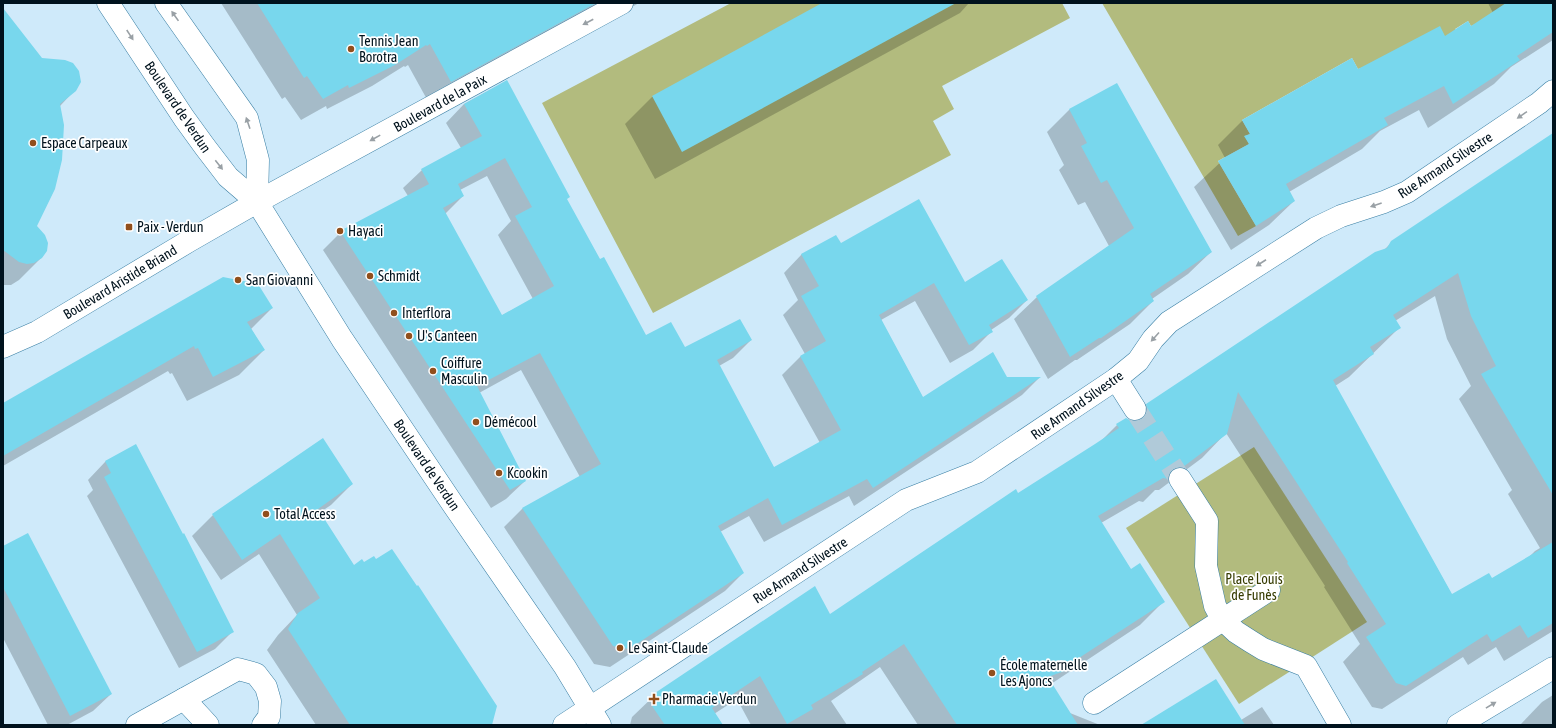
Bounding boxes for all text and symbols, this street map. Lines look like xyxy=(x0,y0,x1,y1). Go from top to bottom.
one-way arrow xyxy=(171,10,179,21)
one-way arrow xyxy=(582,18,594,25)
one-way arrow xyxy=(126,30,134,40)
place label: Tennis Jean Borotra xyxy=(359,33,418,65)
marker: Tennis Jean Borotra xyxy=(346,44,356,54)
street label: Boulevard de Verdun xyxy=(142,58,214,156)
street label: Boulevard de la Paix xyxy=(391,71,489,135)
one-way arrow xyxy=(1517,111,1528,118)
one-way arrow xyxy=(244,117,250,129)
street label: Rue Armand Silvestre xyxy=(1395,129,1495,201)
place label: Espace Carpeaux xyxy=(41,135,128,151)
one-way arrow xyxy=(370,135,381,141)
marker: Espace Carpeaux xyxy=(28,138,38,148)
one-way arrow xyxy=(215,160,224,171)
one-way arrow xyxy=(1370,202,1382,208)
place label: Paix - Verdun xyxy=(137,219,203,235)
marker: Paix - Verdun xyxy=(124,222,134,232)
place label: Hayaci xyxy=(348,223,383,239)
marker: Hayaci xyxy=(335,226,345,236)
street label: Boulevard Aristide Briand xyxy=(60,242,180,322)
one-way arrow xyxy=(1256,260,1267,267)
place label: Schmidt xyxy=(378,268,420,284)
marker: Schmidt xyxy=(365,271,375,281)
place label: San Giovanni xyxy=(246,272,313,288)
marker: San Giovanni xyxy=(233,275,243,285)
place label: Interflora xyxy=(402,305,451,321)
marker: Interflora xyxy=(389,308,399,318)
place label: U's Canteen xyxy=(417,328,477,344)
marker: U's Canteen xyxy=(404,331,414,341)
one-way arrow xyxy=(1150,332,1160,342)
place label: Coiffure Masculin xyxy=(441,355,488,387)
marker: Coiffure Masculin xyxy=(428,366,438,376)
street label: Rue Armand Silvestre xyxy=(1028,367,1126,443)
place label: Démécool xyxy=(484,414,537,430)
street label: Boulevard de Verdun xyxy=(391,416,463,514)
marker: Démécool xyxy=(471,417,481,427)
place label: Kcookin xyxy=(507,465,548,481)
marker: Kcookin xyxy=(494,468,504,478)
place label: Total Access xyxy=(274,506,336,522)
marker: Total Access xyxy=(261,509,271,519)
street label: Rue Armand Silvestre xyxy=(750,534,850,606)
park label: Place Louis de Funès xyxy=(1225,571,1283,603)
place label: Le Saint-Claude xyxy=(628,640,708,656)
marker: Le Saint-Claude xyxy=(615,643,625,653)
place label: École maternelle Les Ajoncs xyxy=(1000,657,1087,689)
marker: École maternelle Les Ajoncs xyxy=(987,668,997,678)
place label: Pharmacie Verdun xyxy=(662,691,757,707)
marker: Pharmacie Verdun xyxy=(649,694,659,704)
one-way arrow xyxy=(1485,701,1497,708)

